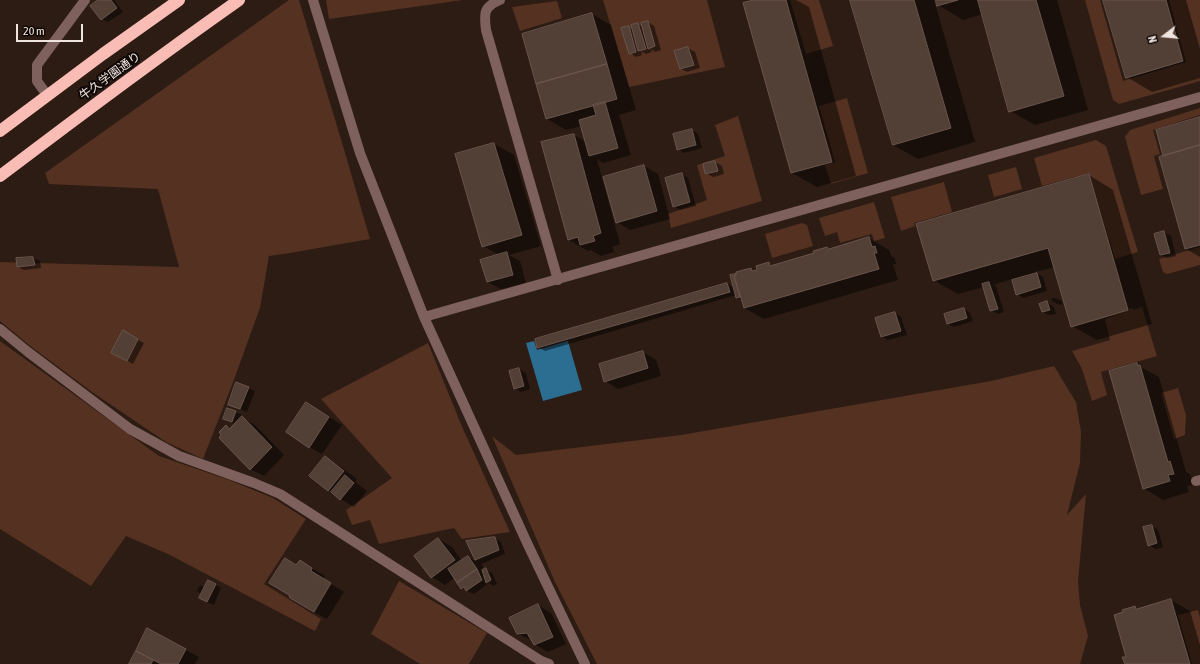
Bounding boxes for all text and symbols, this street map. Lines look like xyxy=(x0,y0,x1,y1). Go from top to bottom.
scale bar xyxy=(18,16,85,42)
north arrow xyxy=(1144,16,1184,56)
text: 20 m xyxy=(23,24,45,38)
text: N xyxy=(1146,35,1159,44)
street label: 牛久学園通り xyxy=(77,49,143,103)

